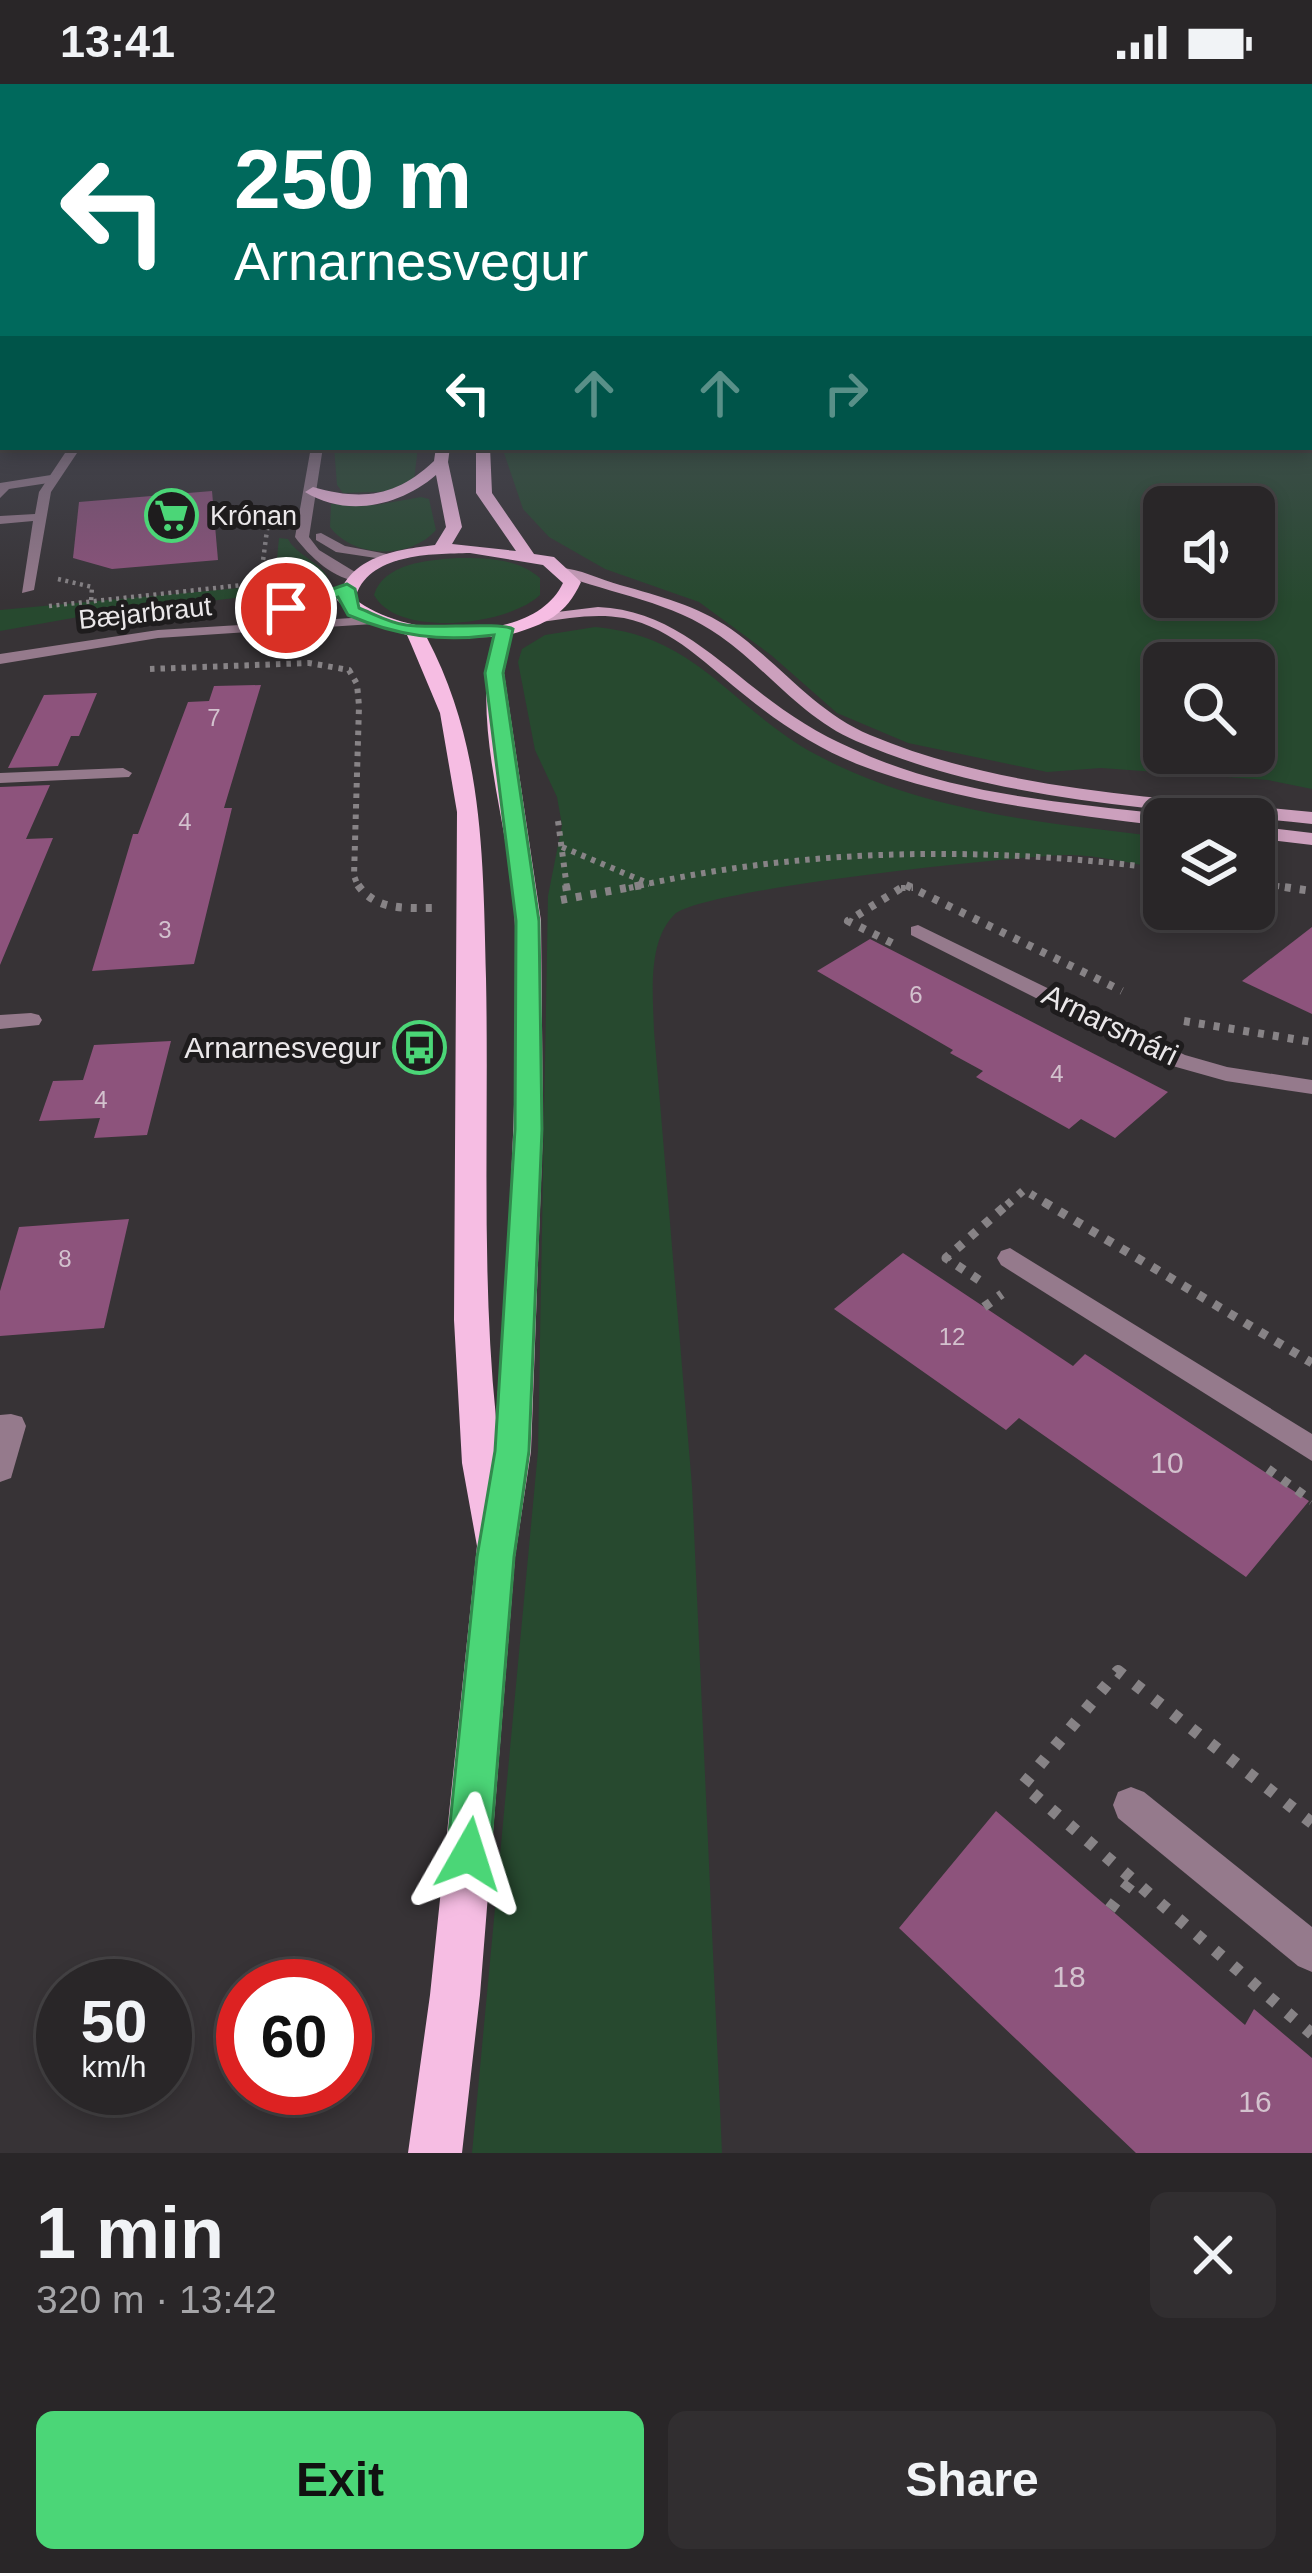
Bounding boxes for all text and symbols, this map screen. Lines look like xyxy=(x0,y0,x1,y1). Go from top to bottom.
text: 13:41 xyxy=(60,16,175,67)
icon: left xyxy=(36,132,192,288)
text: 250 m xyxy=(234,132,472,226)
text: Arnarnesvegur xyxy=(234,231,588,291)
icon: left xyxy=(435,360,501,426)
icon: ahead xyxy=(561,360,627,426)
icon: ahead xyxy=(687,360,753,426)
icon: right xyxy=(813,360,879,426)
map controls xyxy=(1143,486,1275,930)
button: sound xyxy=(1143,486,1275,618)
supermarket icon: Krónan xyxy=(143,488,199,544)
place label: Krónan xyxy=(210,501,297,531)
pin xyxy=(235,557,337,659)
icon: arrive xyxy=(253,575,319,641)
street label: Bæjarbraut xyxy=(77,591,213,635)
button: search xyxy=(1143,642,1275,774)
house number: 7 xyxy=(207,704,221,731)
button: layers xyxy=(1143,798,1275,930)
house number: 4 xyxy=(178,808,192,835)
house number: 3 xyxy=(158,916,172,943)
street label: Arnarsmári xyxy=(1037,978,1183,1072)
house number: 6 xyxy=(909,981,923,1008)
bus stop icon: Arnarnesvegur xyxy=(392,1020,448,1076)
place label: Arnarnesvegur xyxy=(184,1031,381,1064)
house number: 4 xyxy=(1050,1060,1064,1087)
house number: 4 xyxy=(94,1086,108,1113)
house number: 8 xyxy=(58,1245,72,1272)
house number: 12 xyxy=(939,1323,965,1350)
house number: 10 xyxy=(1150,1446,1184,1479)
position arrow xyxy=(406,1791,532,1917)
speed limit sign: 60 xyxy=(216,1959,372,2115)
house number: 18 xyxy=(1052,1960,1086,1993)
text: 50 xyxy=(81,1988,147,2055)
text: km/h xyxy=(81,2050,147,2083)
house number: 16 xyxy=(1238,2085,1272,2118)
button: close xyxy=(1150,2192,1276,2318)
text: 1 min xyxy=(36,2193,224,2273)
text: 320 m · 13:42 xyxy=(36,2278,277,2321)
button: Exit xyxy=(36,2411,644,2549)
button: Share xyxy=(668,2411,1276,2549)

